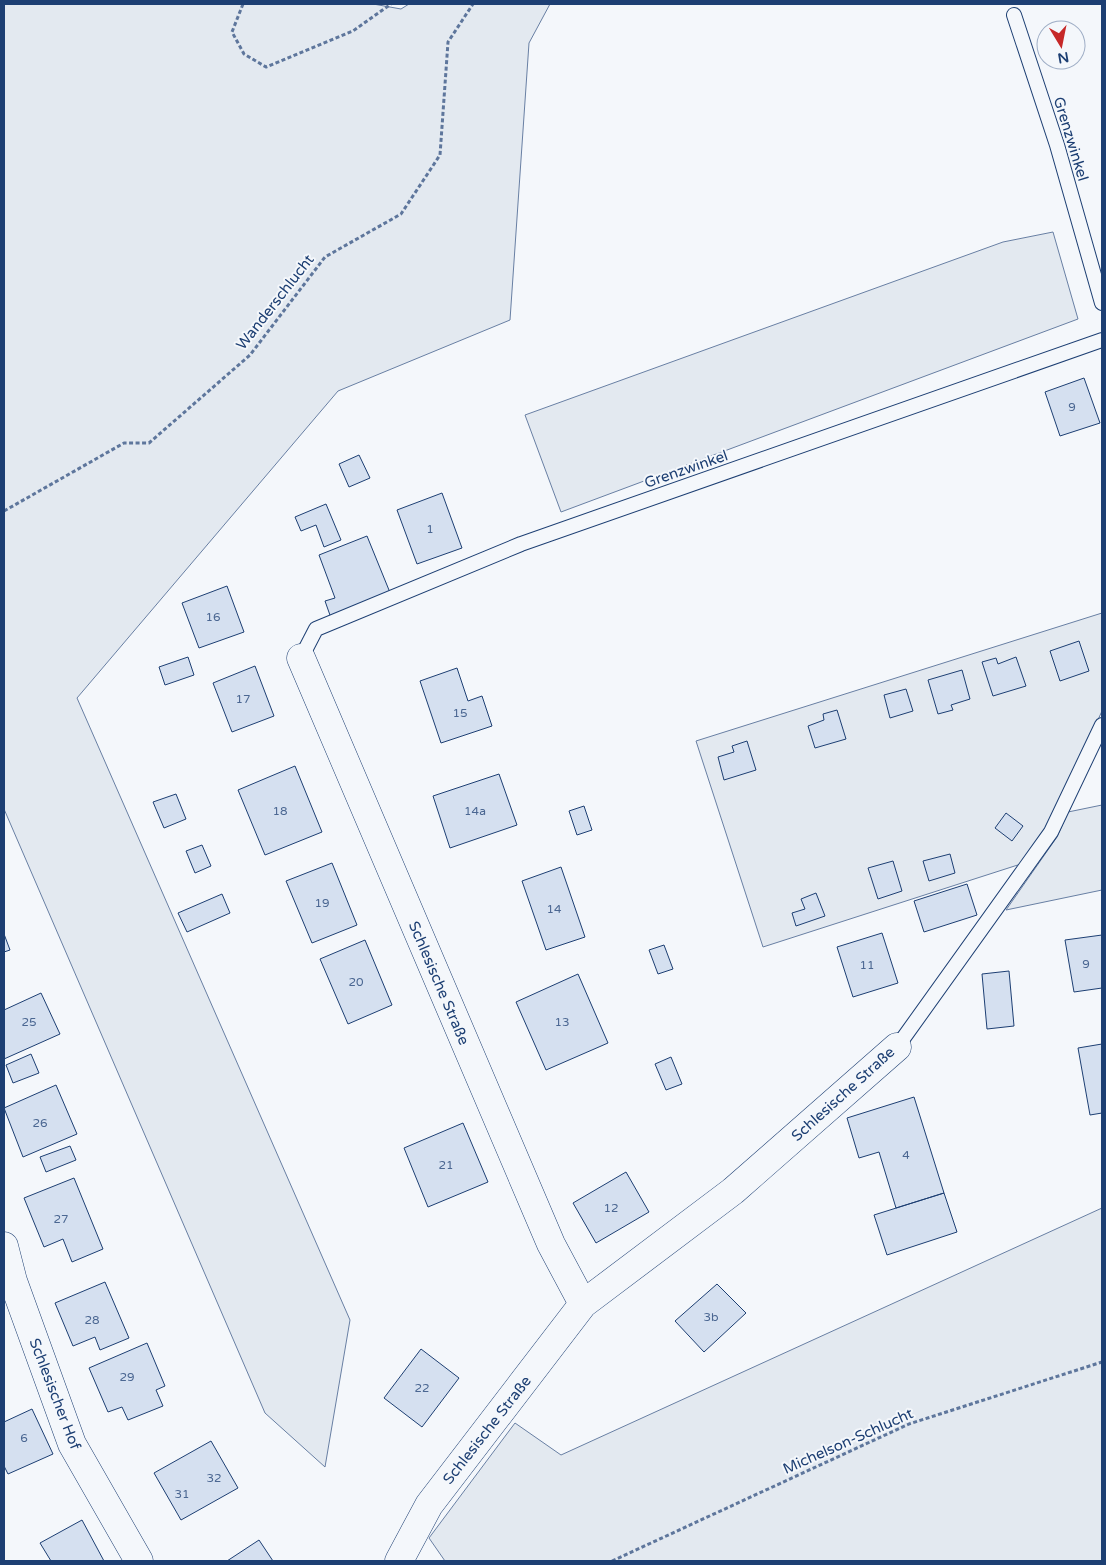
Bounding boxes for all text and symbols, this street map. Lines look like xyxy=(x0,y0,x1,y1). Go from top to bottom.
north arrow xyxy=(1036,20,1086,70)
text: N xyxy=(1056,48,1070,67)
street label: Grenzwinkel xyxy=(1050,95,1092,183)
street label: Wanderschlucht xyxy=(232,251,318,353)
house number: 9 xyxy=(1068,400,1076,414)
street label: Grenzwinkel xyxy=(642,446,730,492)
house number: 1 xyxy=(426,522,434,536)
house number: 16 xyxy=(205,610,221,624)
house number: 17 xyxy=(235,692,251,706)
house number: 15 xyxy=(452,706,468,720)
house number: 18 xyxy=(272,804,288,818)
house number: 14a xyxy=(464,804,486,818)
house number: 19 xyxy=(314,896,330,910)
house number: 14 xyxy=(546,902,562,916)
street label: Schlesische Straße xyxy=(405,918,473,1048)
house number: 9 xyxy=(1082,957,1090,971)
house number: 11 xyxy=(859,958,875,972)
house number: 20 xyxy=(348,975,364,989)
house number: 25 xyxy=(21,1015,37,1029)
house number: 13 xyxy=(554,1015,570,1029)
street label: Schlesische Straße xyxy=(788,1043,898,1145)
house number: 26 xyxy=(32,1116,48,1130)
house number: 4 xyxy=(902,1148,910,1162)
house number: 21 xyxy=(438,1158,454,1172)
house number: 12 xyxy=(603,1201,619,1215)
house number: 27 xyxy=(53,1212,69,1226)
house number: 3b xyxy=(703,1310,719,1324)
house number: 28 xyxy=(84,1313,100,1327)
street label: Schlesischer Hof xyxy=(25,1336,85,1453)
house number: 29 xyxy=(119,1370,135,1384)
street label: Schlesische Straße xyxy=(439,1372,535,1488)
house number: 22 xyxy=(414,1381,430,1395)
street label: Michelson-Schlucht xyxy=(780,1404,916,1478)
house number: 6 xyxy=(20,1431,28,1445)
house number: 32 xyxy=(206,1471,222,1485)
house number: 31 xyxy=(174,1487,190,1501)

